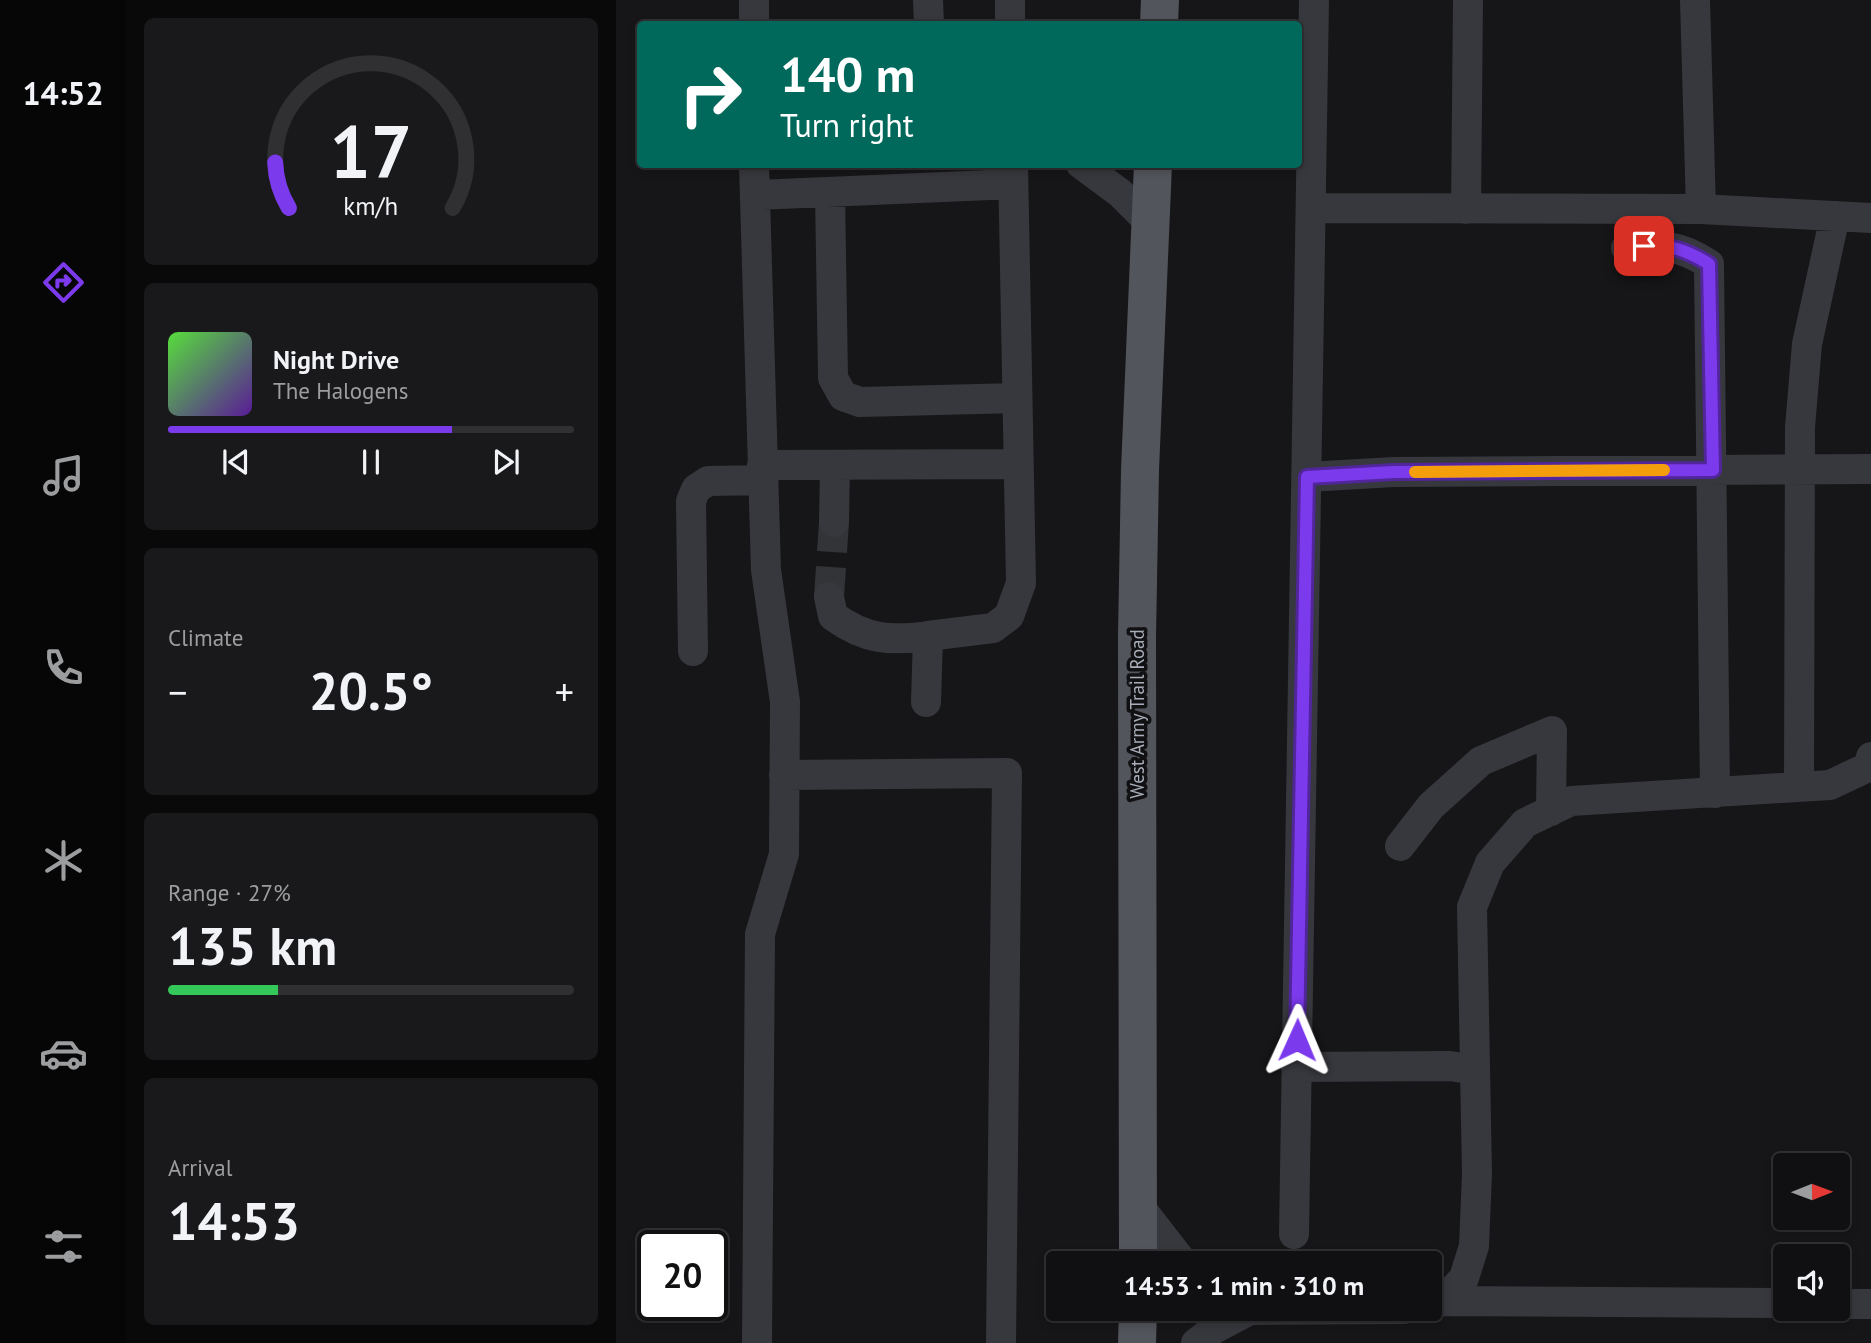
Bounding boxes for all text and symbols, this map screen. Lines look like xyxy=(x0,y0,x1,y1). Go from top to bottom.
text: 140 m xyxy=(780,42,915,106)
icon: right xyxy=(665,49,756,140)
text: 14:52 xyxy=(22,72,104,114)
text: 17 xyxy=(330,104,412,198)
text: Turn right xyxy=(780,104,914,146)
text: km/h xyxy=(344,189,398,221)
pin xyxy=(1614,216,1674,276)
icon: arrive xyxy=(1625,227,1663,265)
icon: directions xyxy=(39,258,88,307)
text: Night Drive xyxy=(273,343,399,376)
text: The Halogens xyxy=(273,376,408,405)
icon: previous xyxy=(217,443,255,481)
icon: pause xyxy=(352,443,390,481)
icon: next xyxy=(487,443,525,481)
icon: music xyxy=(39,451,88,500)
text: Climate xyxy=(168,623,243,652)
street label: West Army Trail Road xyxy=(1125,629,1149,799)
icon: phone xyxy=(39,643,88,692)
text: 20.5° xyxy=(309,657,433,724)
text: − xyxy=(168,667,187,716)
text: + xyxy=(555,667,574,716)
icon: climate xyxy=(39,836,88,885)
text: Range · 27% xyxy=(168,878,291,907)
text: 135 km xyxy=(168,912,337,979)
position arrow xyxy=(1260,1003,1334,1077)
icon: car xyxy=(39,1029,88,1078)
text: Arrival xyxy=(168,1153,232,1182)
north arrow xyxy=(1773,1153,1850,1230)
map controls xyxy=(1773,1153,1850,1321)
text: 14:53 xyxy=(168,1187,300,1254)
icon: filters xyxy=(39,1222,88,1271)
speed limit sign: 20 xyxy=(637,1230,728,1321)
button: sound xyxy=(1773,1244,1850,1321)
text: 14:53 · 1 min · 310 m xyxy=(1124,1269,1364,1302)

